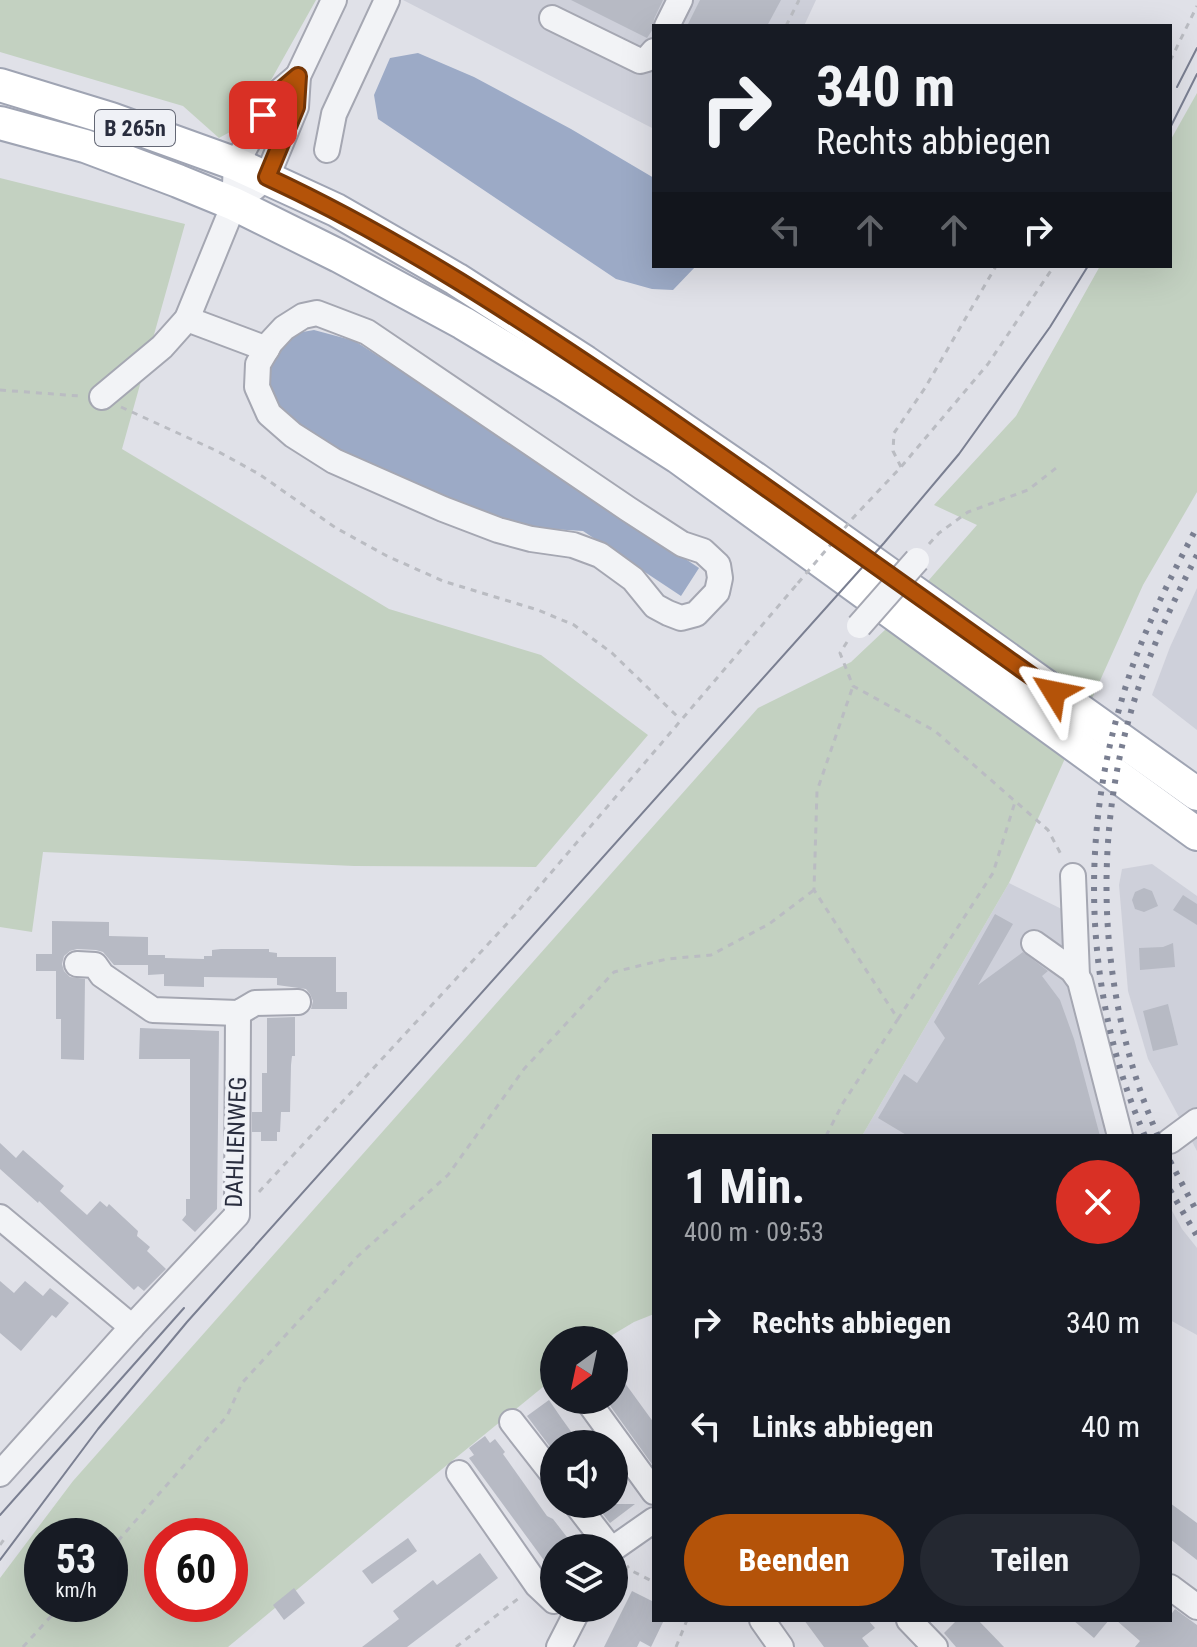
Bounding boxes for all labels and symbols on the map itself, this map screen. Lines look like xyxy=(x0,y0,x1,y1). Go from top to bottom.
pin xyxy=(229,81,297,149)
road number: B 265n xyxy=(95,110,175,146)
position arrow xyxy=(1012,650,1096,734)
street label: DAHLIENWEG xyxy=(220,1076,252,1208)
north arrow xyxy=(540,1326,628,1414)
speed limit sign: 60 xyxy=(144,1518,248,1622)

